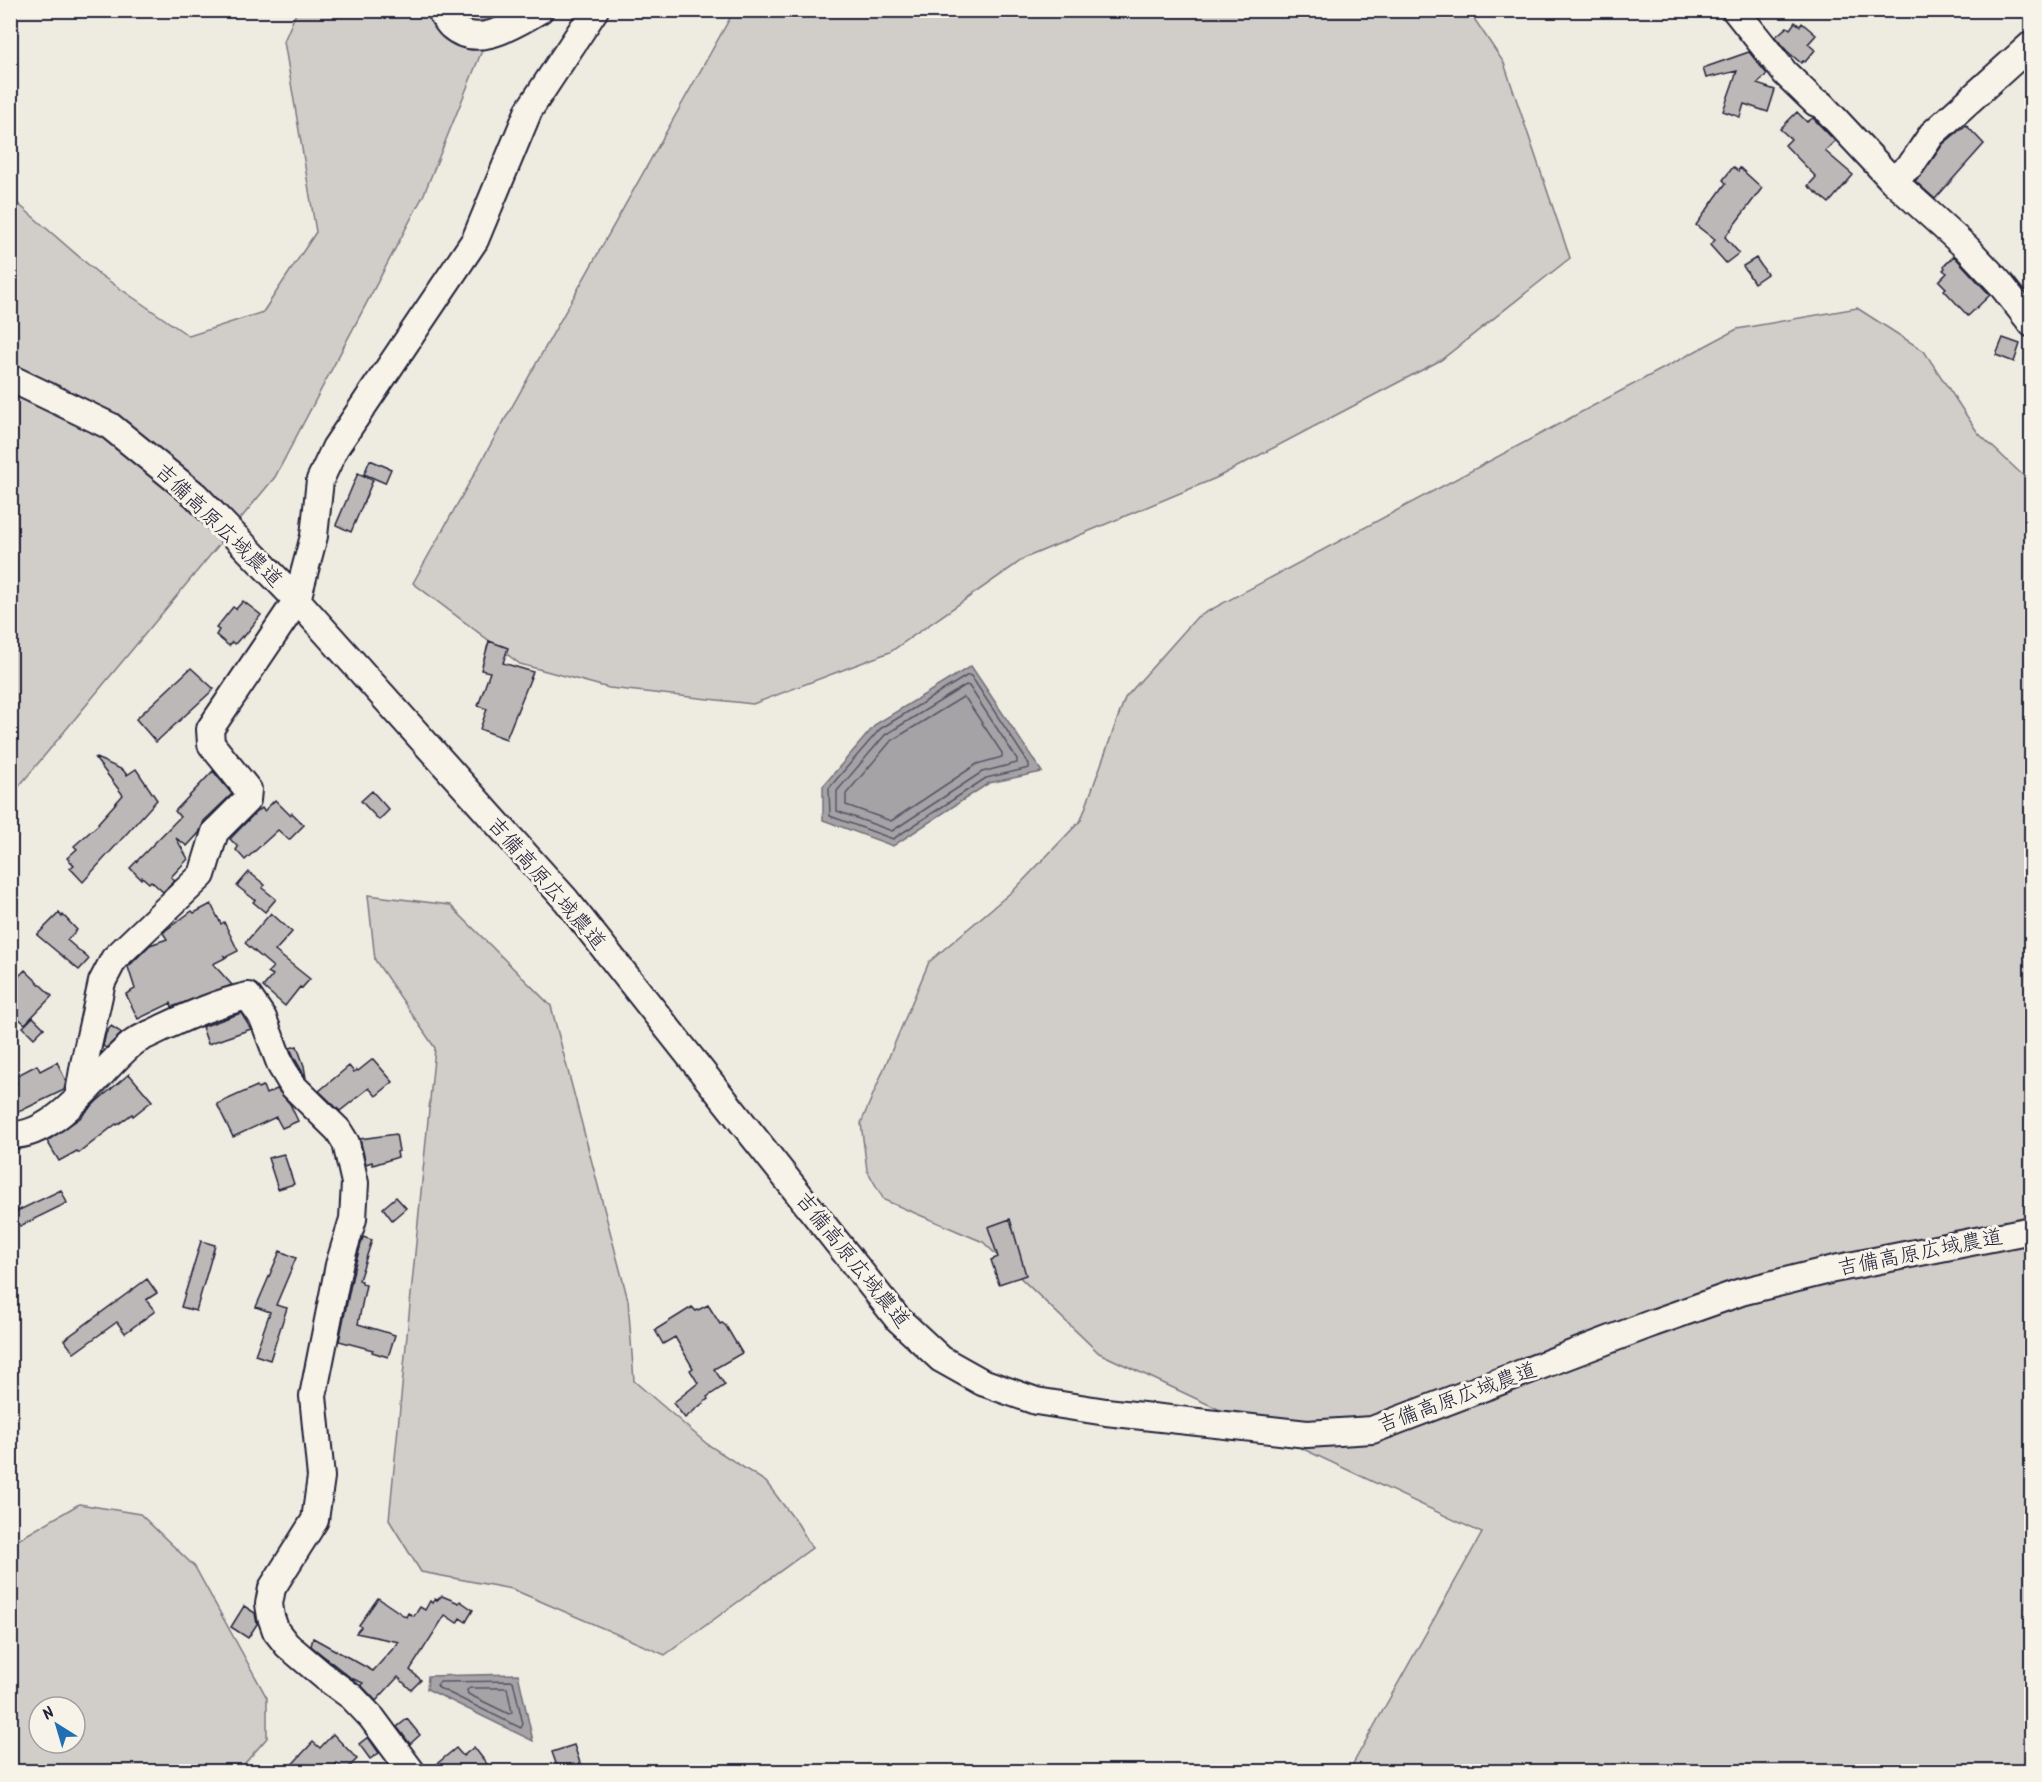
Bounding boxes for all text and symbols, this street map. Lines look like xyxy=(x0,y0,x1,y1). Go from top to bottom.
street label: 吉備高原広域農道 xyxy=(146,456,290,596)
street label: 吉備高原広域農道 xyxy=(478,810,613,958)
street label: 吉備高原広域農道 xyxy=(786,1185,918,1337)
street label: 吉備高原広域農道 xyxy=(1835,1221,2006,1286)
street label: 吉備高原広域農道 xyxy=(1373,1354,1542,1443)
north arrow xyxy=(27,1695,87,1755)
text: N xyxy=(37,1701,60,1727)

